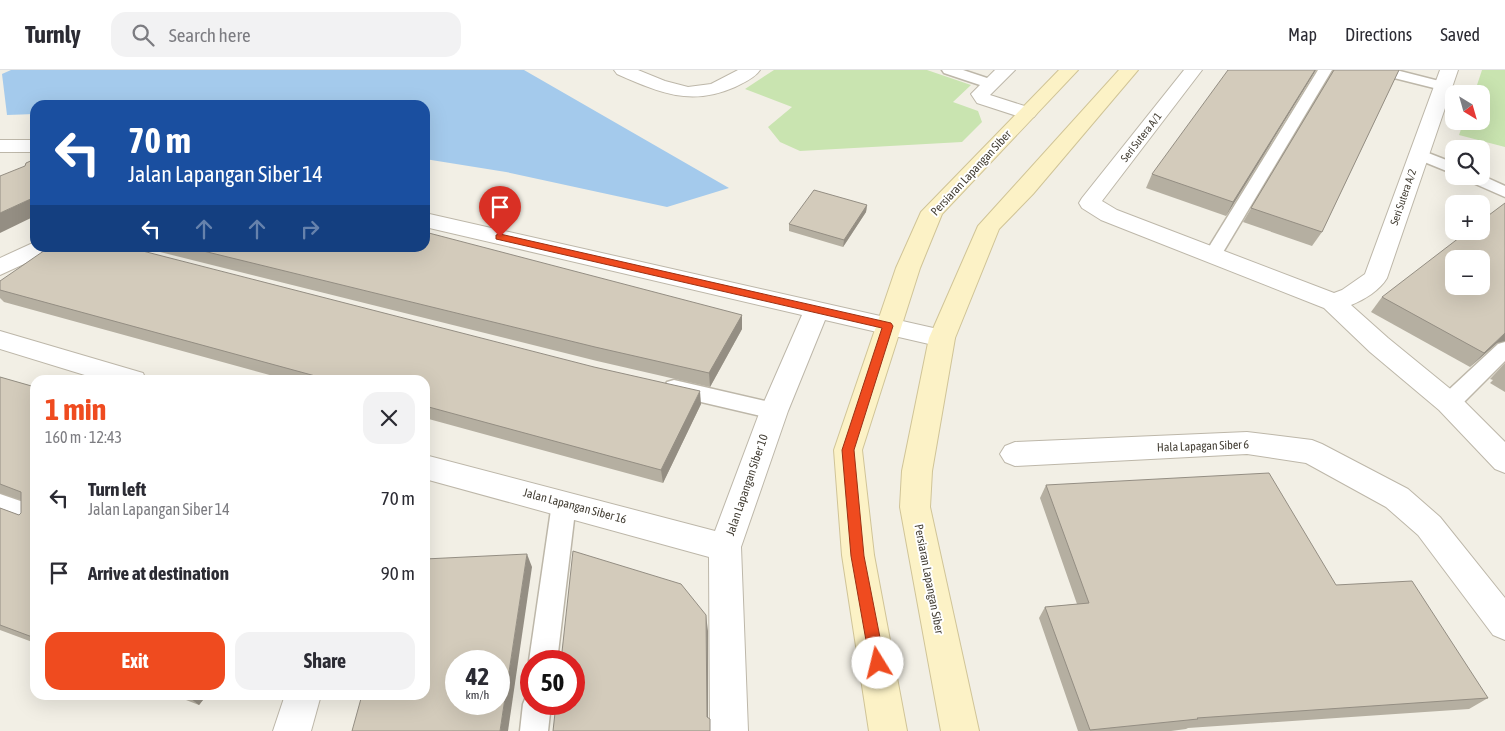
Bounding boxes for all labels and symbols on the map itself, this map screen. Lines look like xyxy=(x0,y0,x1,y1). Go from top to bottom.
north arrow xyxy=(1445,85,1490,130)
street label: Seri Sutera A/1 xyxy=(1118,110,1164,164)
street label: Persiaran Lapangan Siber xyxy=(928,127,1014,219)
street label: Seri Sutera A/2 xyxy=(1388,167,1418,227)
pin xyxy=(479,186,521,237)
street label: Jalan Lapangan Siber 10 xyxy=(723,432,771,538)
street label: Hala Lapagan Siber 6 xyxy=(1157,437,1250,455)
street label: Jalan Lapangan Siber 16 xyxy=(522,485,629,527)
street label: Persiaran Lapangan Siber xyxy=(911,523,947,635)
position arrow xyxy=(851,636,903,688)
speed limit sign: 50 xyxy=(520,650,585,715)

